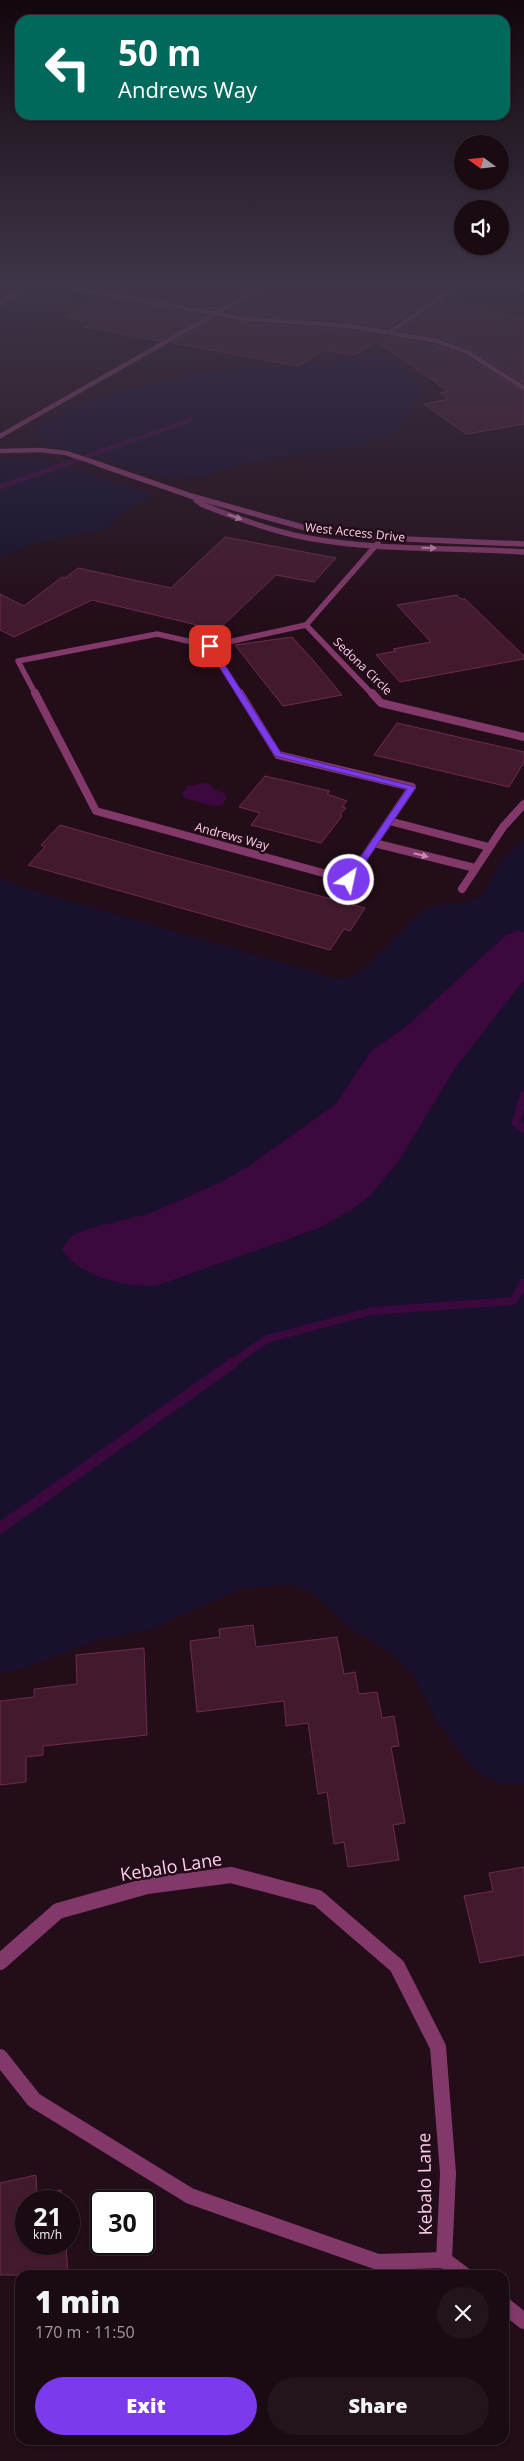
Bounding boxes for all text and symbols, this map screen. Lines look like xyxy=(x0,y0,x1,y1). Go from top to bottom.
text: 50 m xyxy=(118,29,201,76)
icon: left xyxy=(35,35,100,100)
text: Andrews Way xyxy=(118,74,257,104)
north arrow xyxy=(454,135,509,190)
map controls xyxy=(454,135,509,255)
button: sound xyxy=(454,200,509,255)
one-way arrow xyxy=(227,514,242,521)
street label: West Access Drive xyxy=(304,518,406,546)
one-way arrow xyxy=(421,544,437,552)
pin xyxy=(189,625,231,667)
icon: arrive xyxy=(196,632,224,660)
street label: Sedona Circle xyxy=(330,633,396,699)
street label: Andrews Way xyxy=(193,818,272,854)
one-way arrow xyxy=(414,851,429,859)
position arrow xyxy=(322,853,374,905)
street label: Kebalo Lane xyxy=(118,1846,224,1886)
street label: Kebalo Lane xyxy=(411,2132,437,2236)
speed limit sign: 30 xyxy=(90,2190,155,2255)
text: 21 xyxy=(33,2199,62,2233)
text: km/h xyxy=(33,2226,62,2243)
text: 1 min xyxy=(35,2281,120,2322)
button: close xyxy=(437,2287,489,2339)
text: 170 m · 11:50 xyxy=(35,2321,135,2343)
button: Exit xyxy=(35,2377,257,2435)
button: Share xyxy=(267,2377,489,2435)

